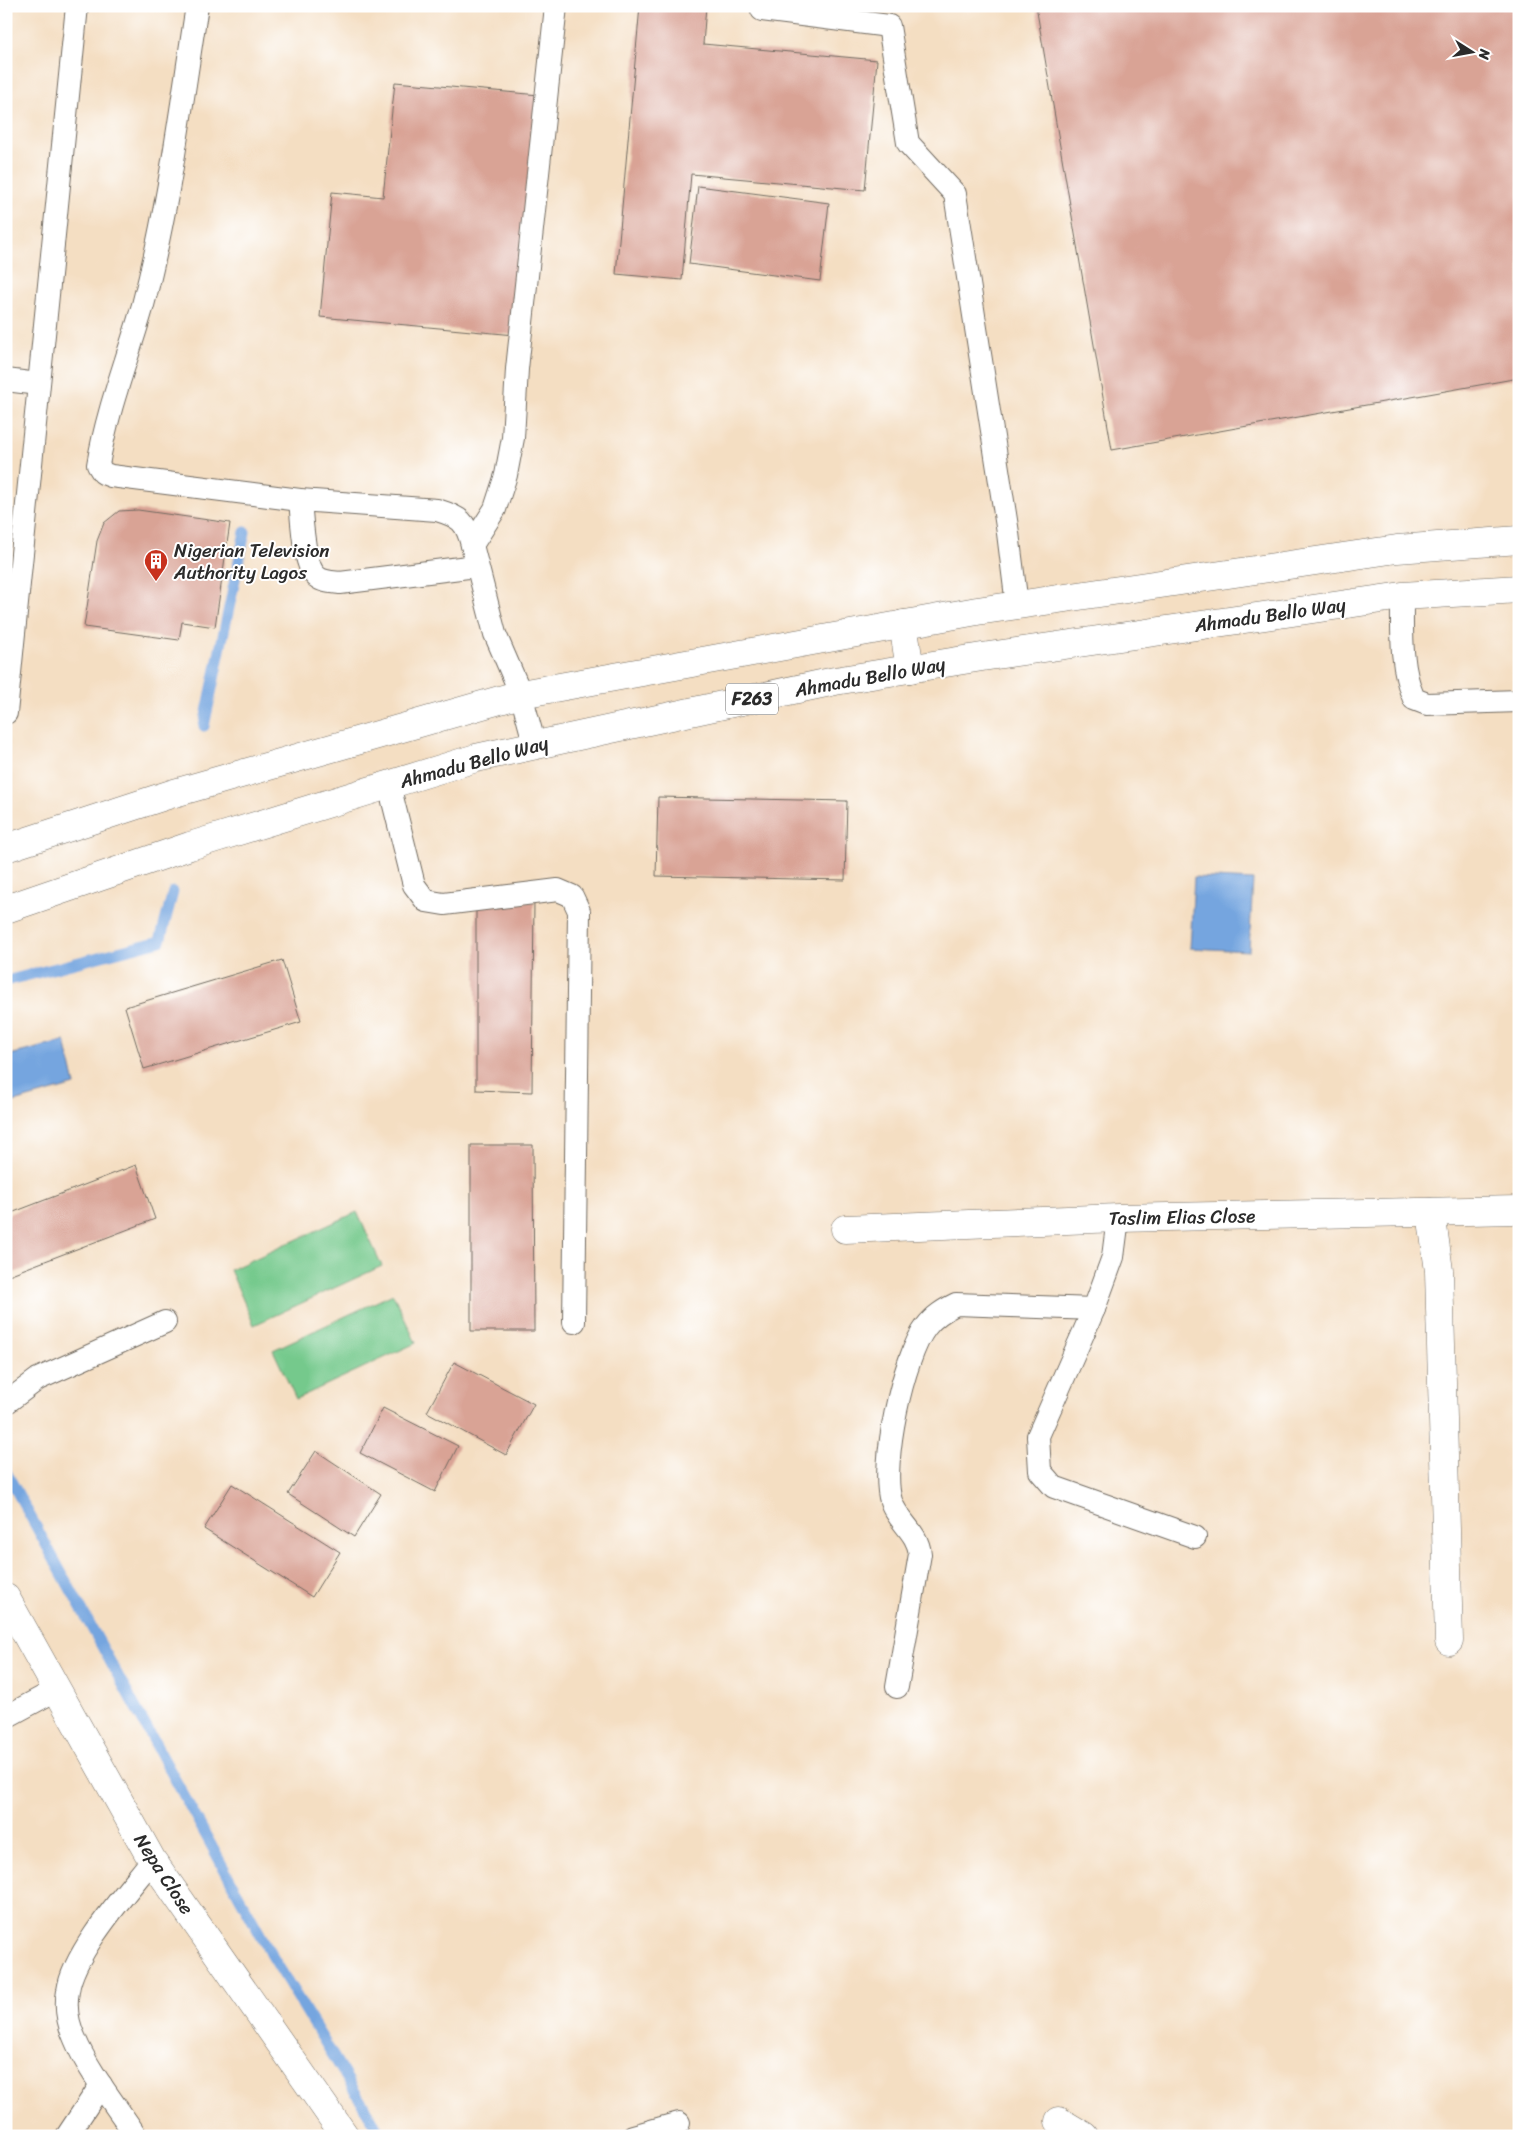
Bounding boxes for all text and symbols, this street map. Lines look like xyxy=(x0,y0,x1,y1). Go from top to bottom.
north arrow xyxy=(1448,28,1498,78)
text: N xyxy=(1471,46,1498,62)
place label: Nigerian Television Authority Lagos xyxy=(173,534,330,589)
building icon: Nigerian Television Authority Lagos xyxy=(143,548,169,582)
street label: Ahmadu Bello Way xyxy=(1191,588,1348,642)
street label: Ahmadu Bello Way xyxy=(791,647,948,707)
road number: F263 xyxy=(726,684,778,714)
street label: Ahmadu Bello Way xyxy=(395,726,552,798)
street label: Taslim Elias Close xyxy=(1108,1199,1256,1235)
street label: Nepa Close xyxy=(125,1827,203,1922)

